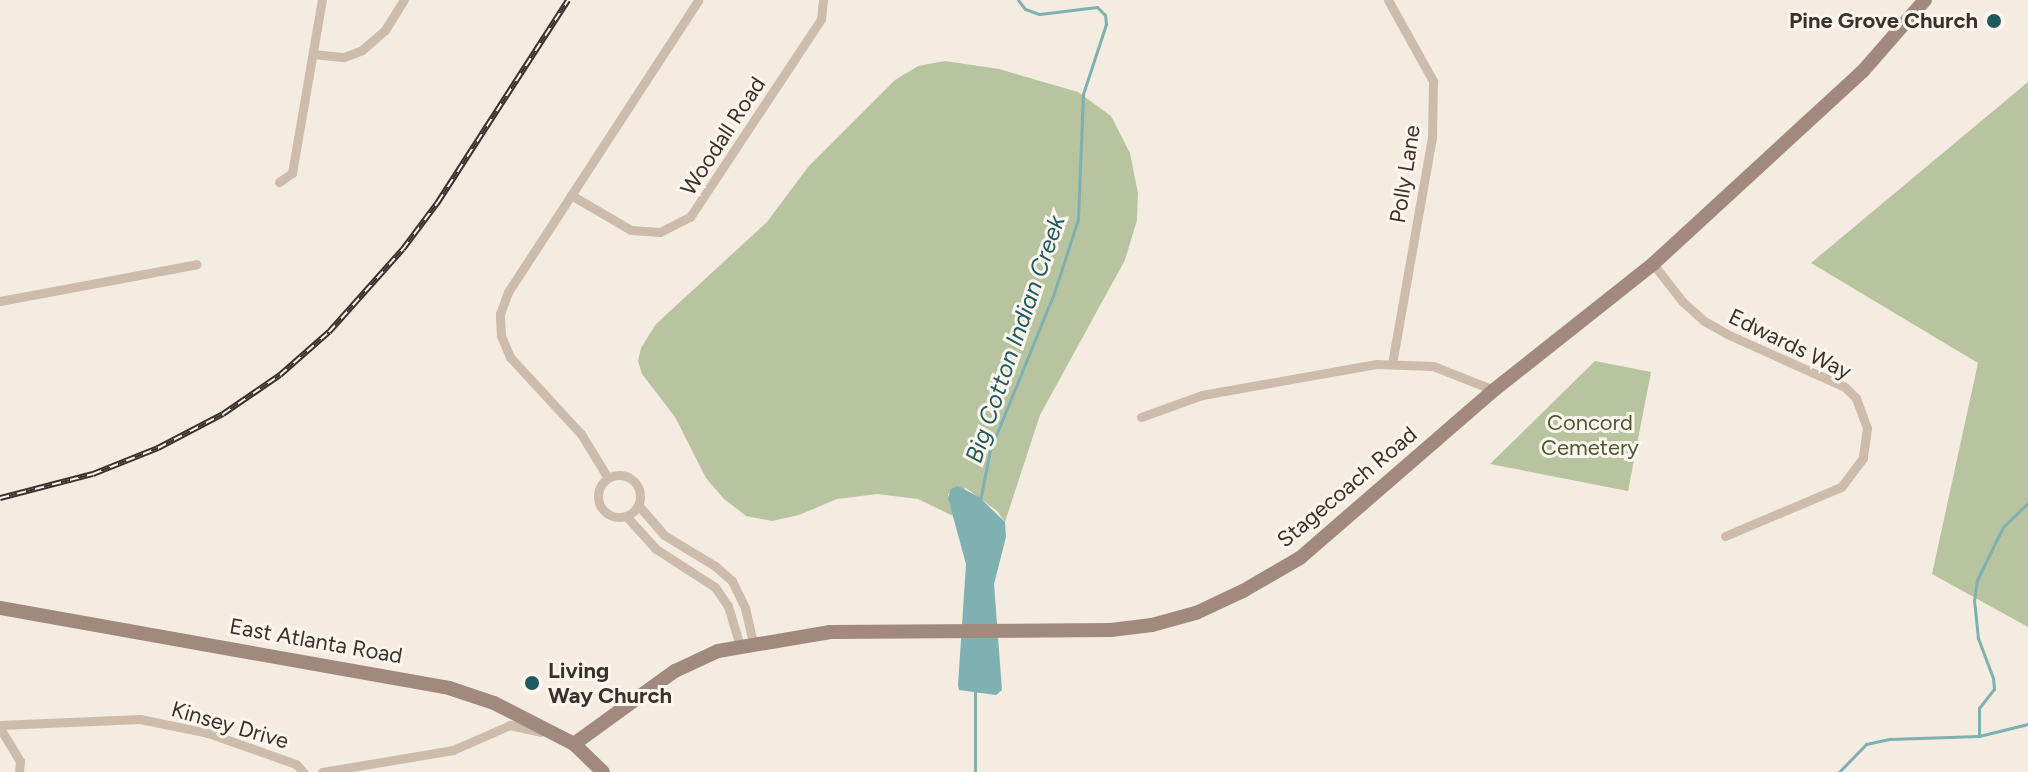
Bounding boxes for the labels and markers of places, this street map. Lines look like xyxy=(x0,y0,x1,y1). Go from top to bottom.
place label: Pine Grove Church xyxy=(1789,8,1978,34)
marker: Pine Grove Church xyxy=(1985,12,2003,30)
place label: Living Way Church xyxy=(548,657,672,708)
marker: Living Way Church xyxy=(523,674,541,692)

